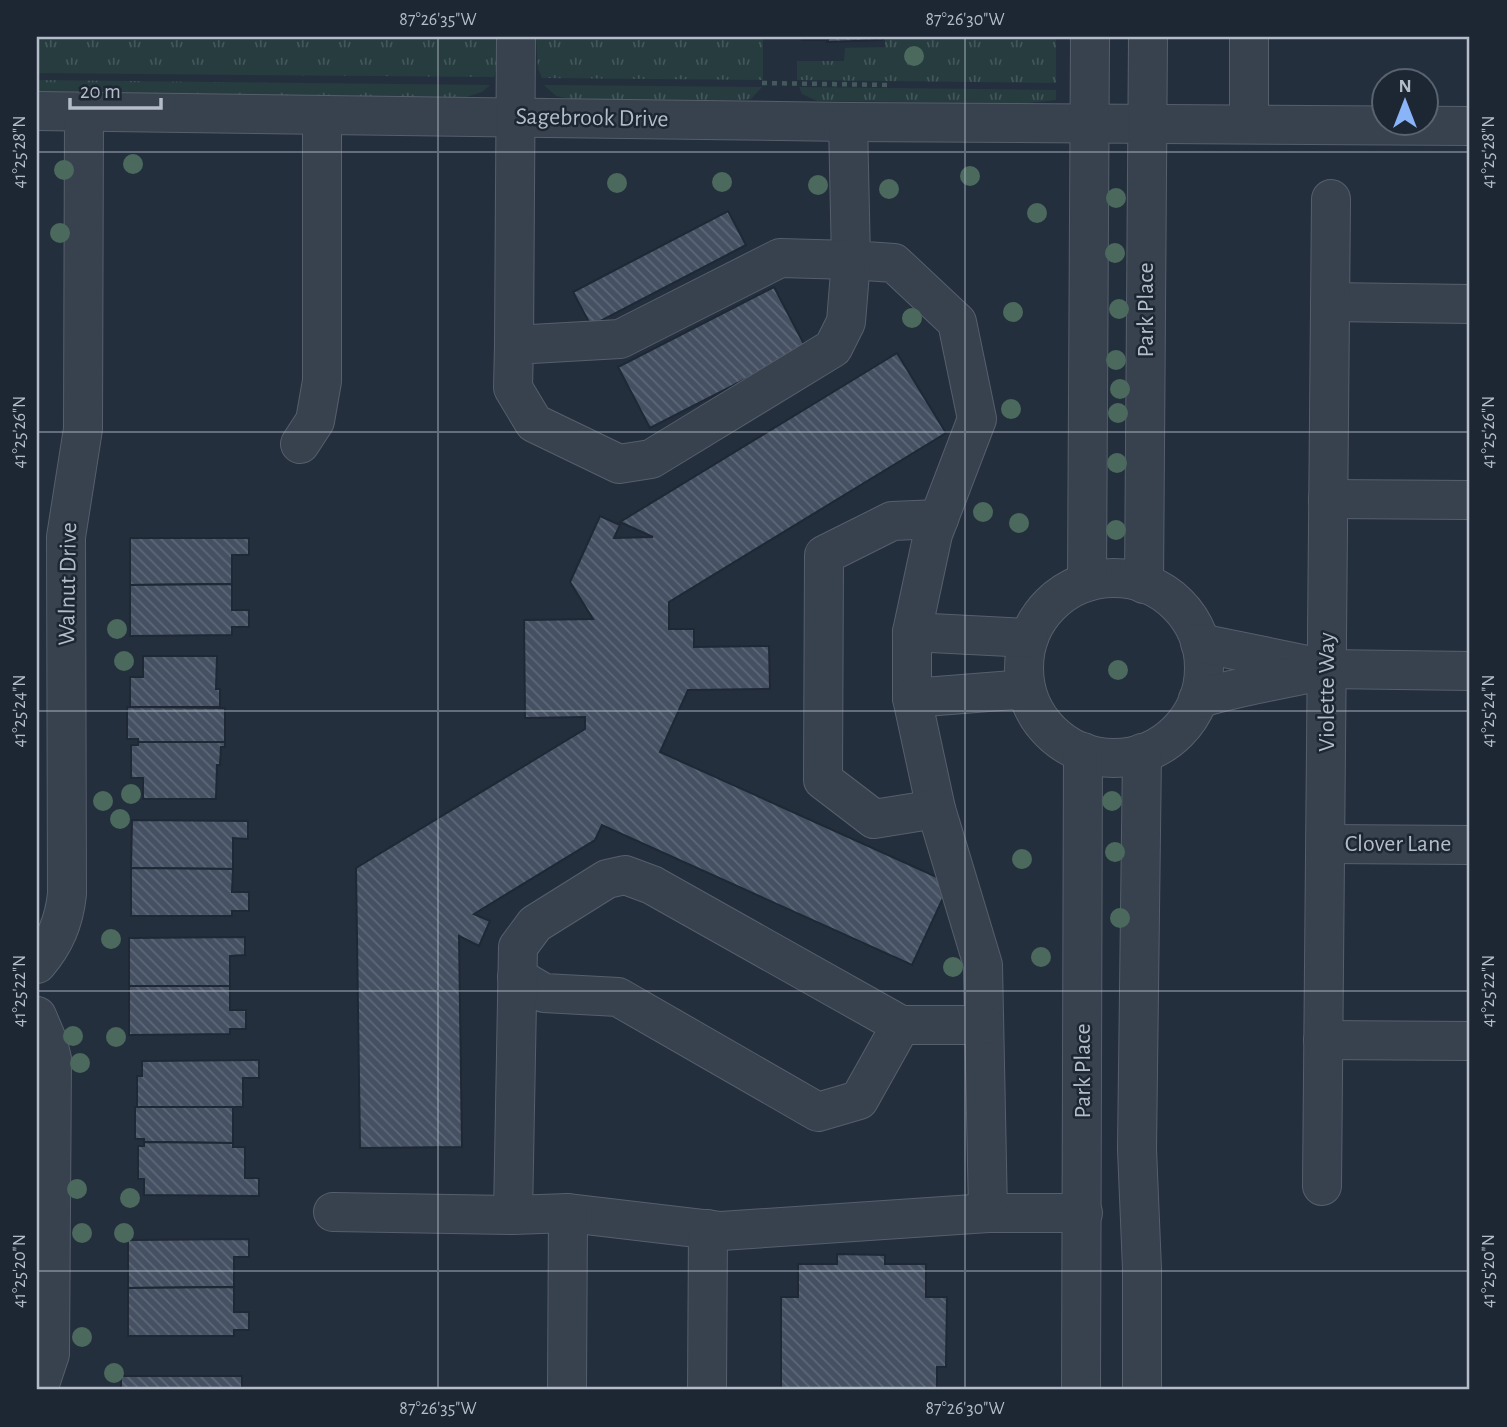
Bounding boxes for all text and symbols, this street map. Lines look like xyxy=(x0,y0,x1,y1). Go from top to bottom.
text: 87°26'35"W xyxy=(399,11,477,29)
text: 87°26'30"W xyxy=(925,11,1005,29)
scale bar xyxy=(70,66,161,110)
north arrow xyxy=(1370,66,1440,136)
text: N xyxy=(1398,77,1412,96)
text: 20 m xyxy=(80,81,121,102)
street label: Sagebrook Drive xyxy=(515,105,669,131)
text: 41°25'28"N xyxy=(11,116,29,188)
text: 41°25'28"N xyxy=(1480,116,1498,188)
street label: Park Place xyxy=(1134,262,1158,358)
text: 41°25'26"N xyxy=(11,396,29,468)
text: 41°25'26"N xyxy=(1480,396,1498,468)
street label: Walnut Drive xyxy=(55,522,81,646)
street label: Violette Way xyxy=(1315,632,1339,752)
text: 41°25'24"N xyxy=(11,674,29,748)
text: 41°25'24"N xyxy=(1480,674,1498,748)
street label: Clover Lane xyxy=(1345,832,1451,856)
text: 41°25'22"N xyxy=(11,955,29,1027)
text: 41°25'22"N xyxy=(1480,955,1498,1027)
street label: Park Place xyxy=(1071,1023,1095,1119)
text: 41°25'20"N xyxy=(11,1234,29,1308)
text: 41°25'20"N xyxy=(1480,1234,1498,1308)
text: 87°26'35"W xyxy=(399,1400,477,1418)
text: 87°26'30"W xyxy=(925,1400,1005,1418)

